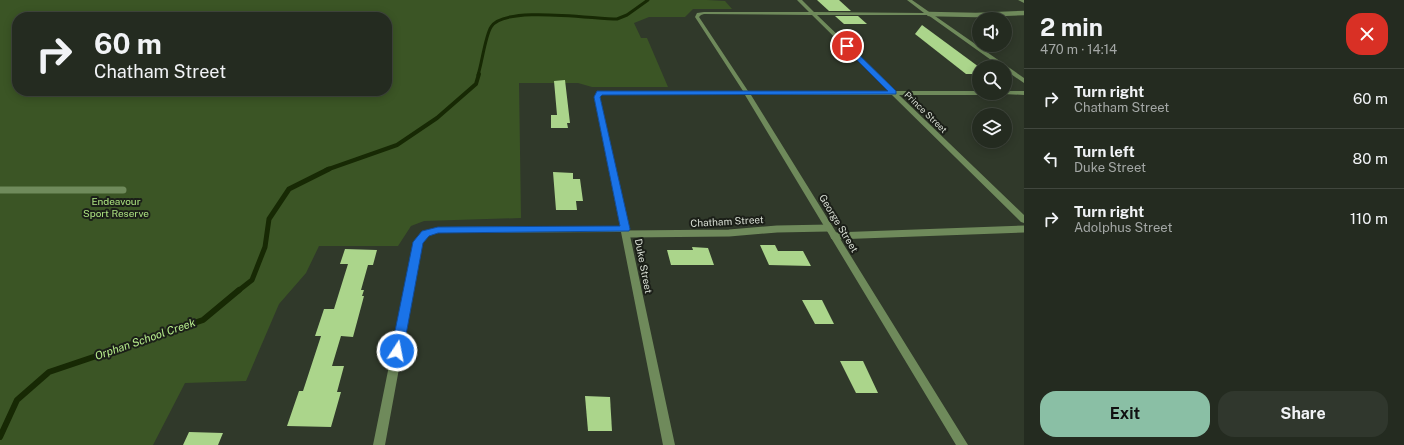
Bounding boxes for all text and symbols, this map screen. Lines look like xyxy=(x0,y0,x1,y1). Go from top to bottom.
map controls xyxy=(972,12,1012,148)
button: sound xyxy=(972,12,1012,52)
text: 2 min xyxy=(1040,13,1103,41)
button: close xyxy=(1346,13,1388,55)
text: 60 m xyxy=(94,27,162,60)
icon: right xyxy=(28,28,80,80)
pin xyxy=(830,29,864,63)
icon: arrive xyxy=(836,35,858,57)
text: 470 m · 14:14 xyxy=(1040,42,1117,57)
button: search xyxy=(972,60,1012,100)
text: Chatham Street xyxy=(94,61,226,82)
text: Turn right xyxy=(1074,83,1144,100)
icon: right xyxy=(1040,88,1062,110)
street label: Prince Street xyxy=(902,89,950,135)
text: 60 m xyxy=(1353,90,1388,107)
text: Chatham Street xyxy=(1074,100,1169,115)
button: layers xyxy=(972,108,1012,148)
text: Turn left xyxy=(1074,143,1135,160)
icon: left xyxy=(1040,148,1062,170)
text: 80 m xyxy=(1353,150,1388,167)
text: Duke Street xyxy=(1074,160,1146,175)
street label: George Street xyxy=(817,192,861,254)
park label: Endeavour Sport Reserve xyxy=(83,195,149,219)
text: Turn right xyxy=(1074,203,1144,220)
icon: right xyxy=(1040,208,1062,230)
text: 110 m xyxy=(1350,210,1388,227)
street label: Chatham Street xyxy=(690,213,764,229)
text: Adolphus Street xyxy=(1074,220,1172,235)
street label: Duke Street xyxy=(633,238,655,294)
water label: Orphan School Creek xyxy=(93,316,197,362)
position arrow xyxy=(376,330,418,372)
button: Exit xyxy=(1040,391,1210,437)
button: Share xyxy=(1218,391,1388,437)

